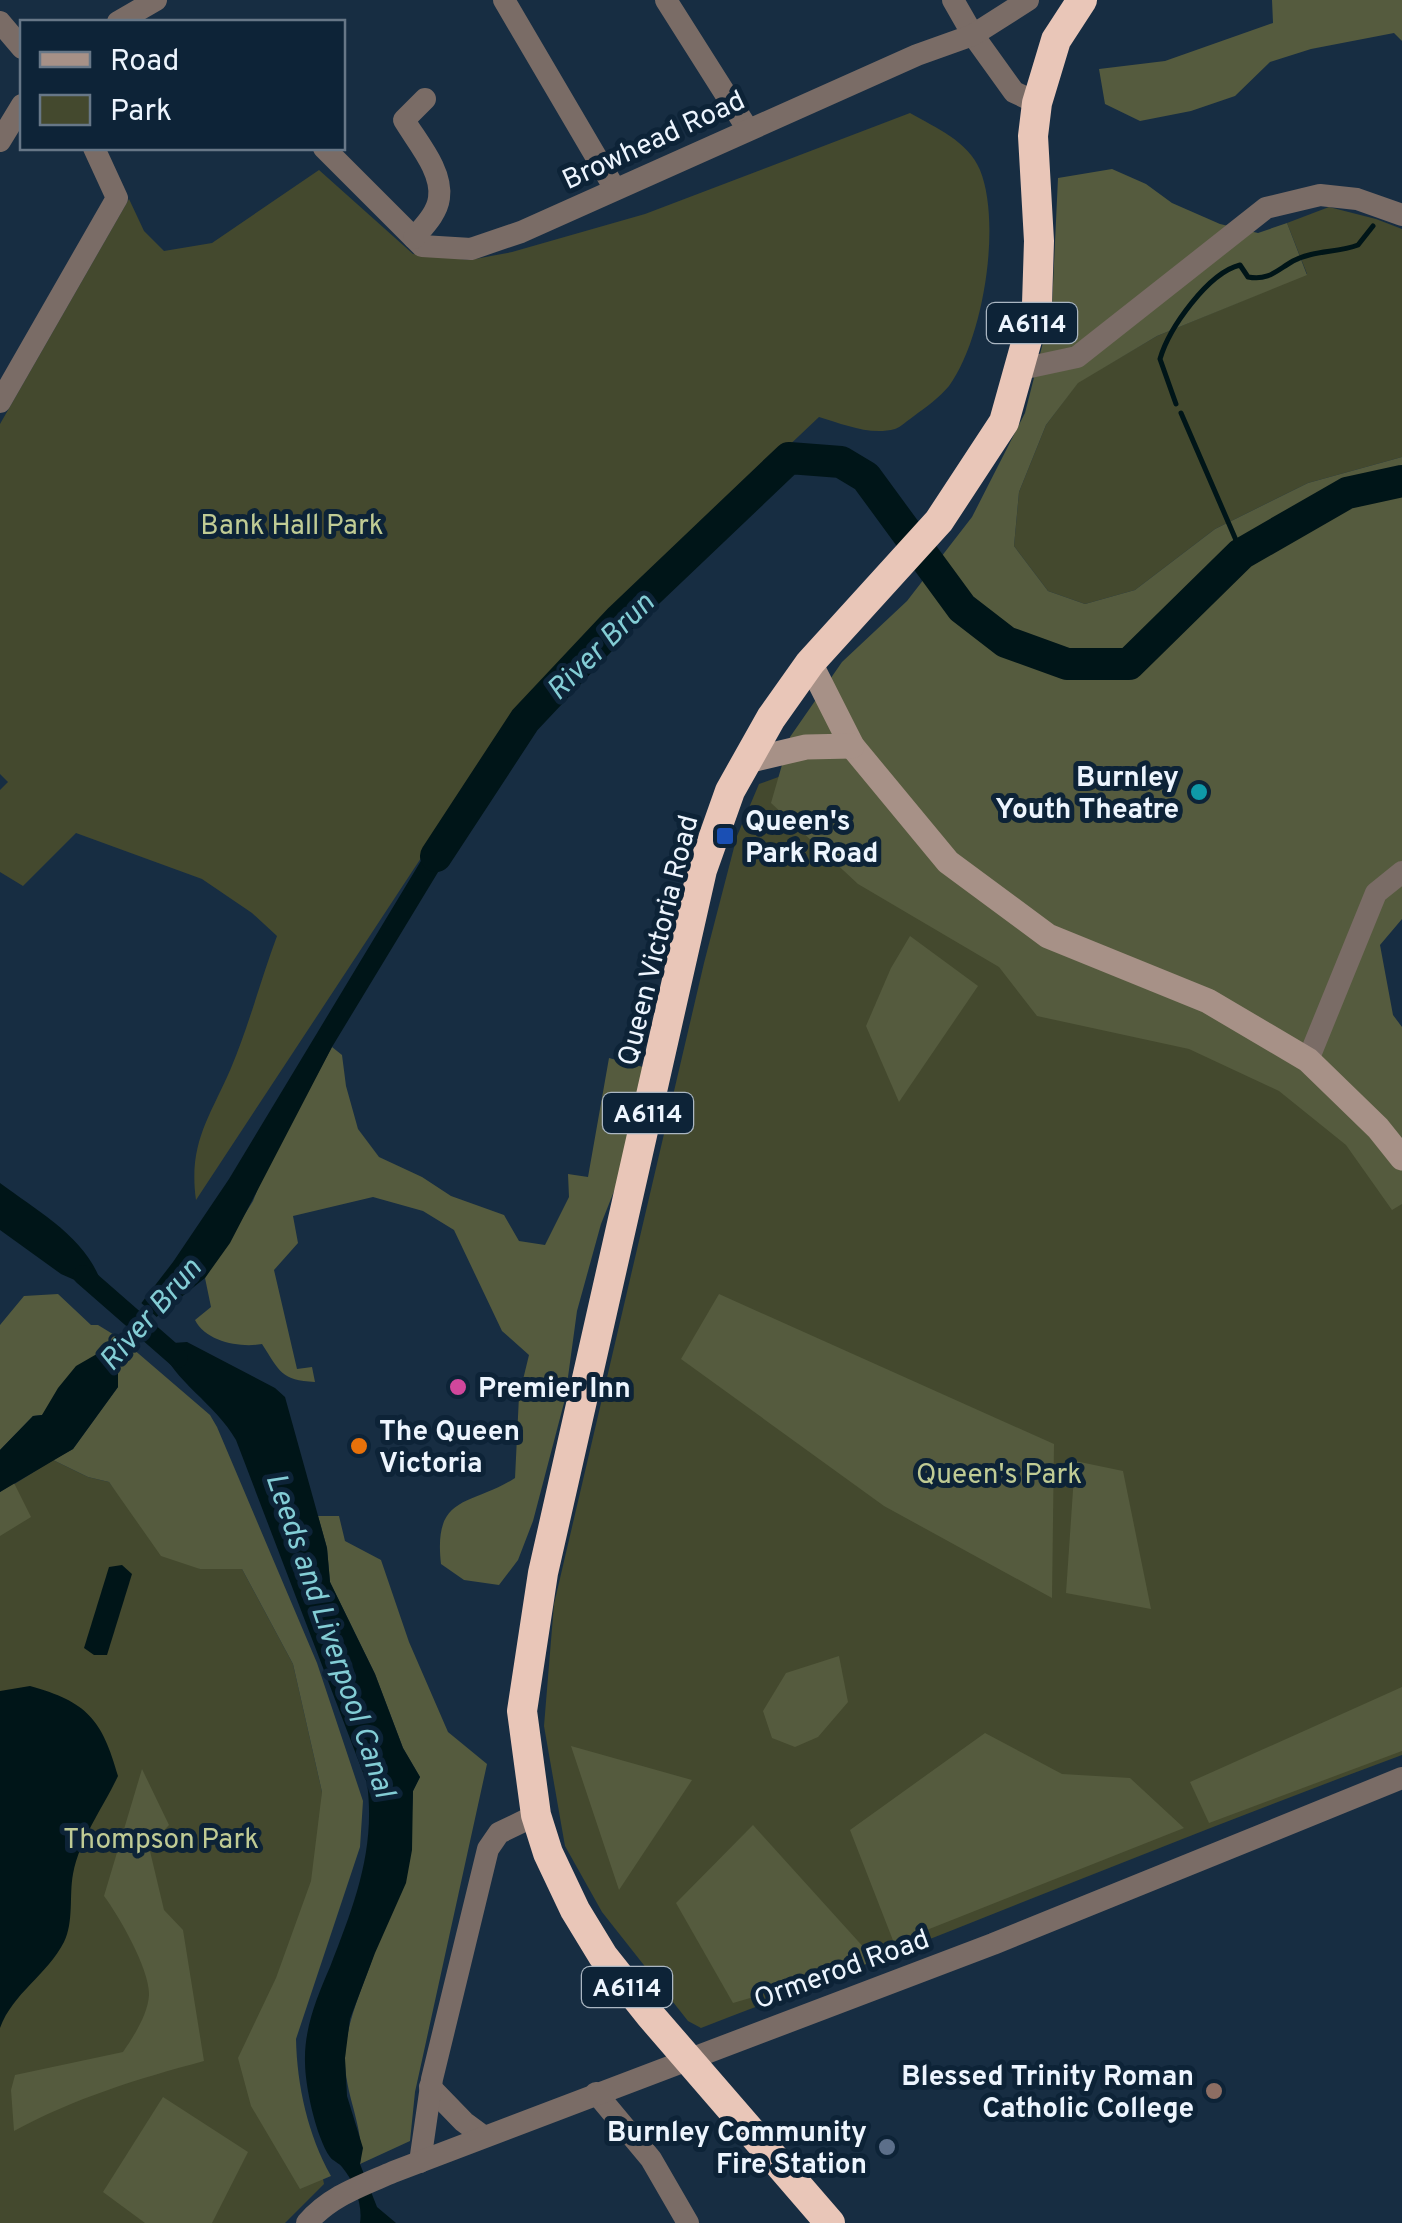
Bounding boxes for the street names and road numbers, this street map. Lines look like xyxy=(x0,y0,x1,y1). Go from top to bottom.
street label: Browhead Road xyxy=(557,84,751,200)
road number: A6114 xyxy=(987,303,1077,343)
street label: Queen Victoria Road xyxy=(611,812,708,1070)
road number: A6114 xyxy=(603,1093,693,1133)
street label: Ormerod Road xyxy=(749,1922,935,2019)
road number: A6114 xyxy=(582,1967,672,2007)

